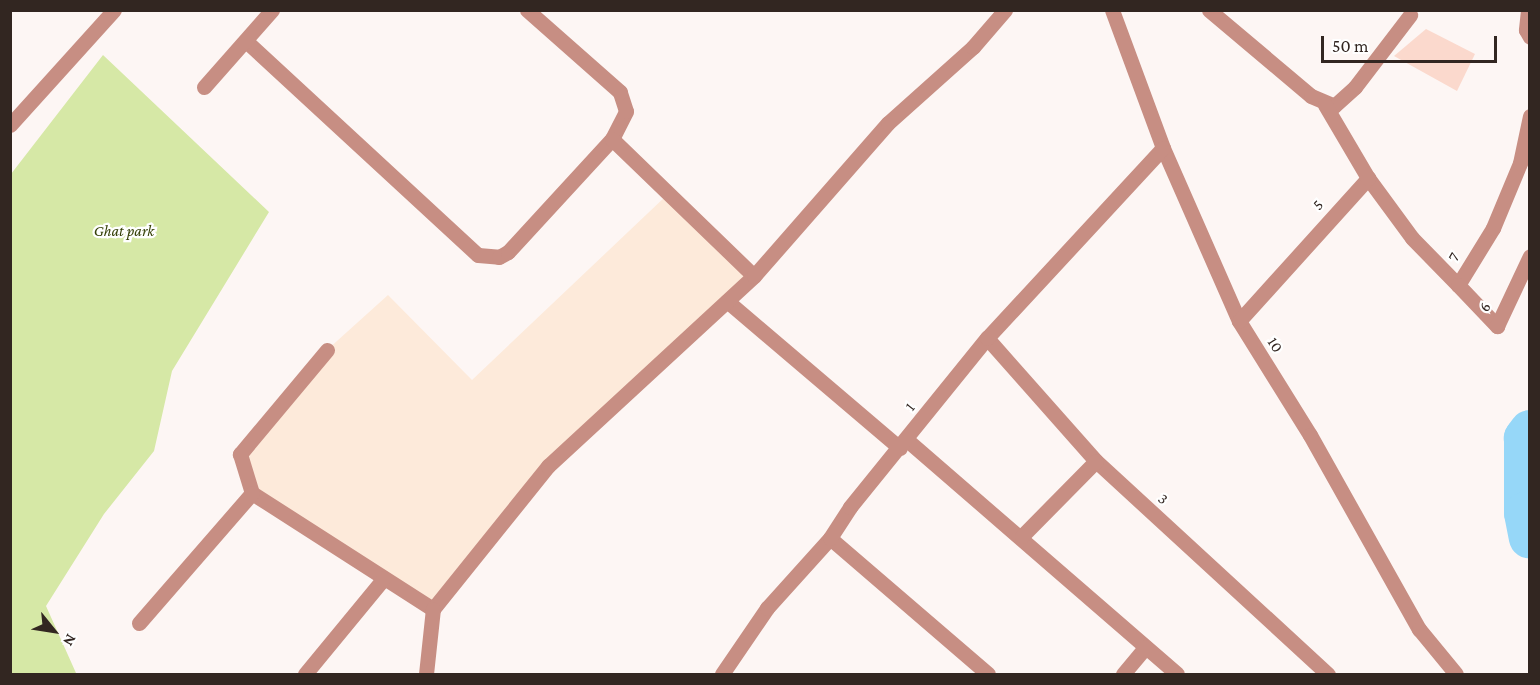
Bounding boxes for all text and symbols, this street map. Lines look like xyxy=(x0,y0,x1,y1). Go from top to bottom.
scale bar xyxy=(1324,24,1500,62)
text: 50 m xyxy=(1332,36,1369,56)
street label: 5 xyxy=(1308,196,1328,214)
park label: Ghat park xyxy=(94,221,154,241)
street label: 7 xyxy=(1444,249,1464,265)
street label: 6 xyxy=(1475,299,1495,315)
street label: 10 xyxy=(1263,334,1287,356)
street label: 1 xyxy=(901,399,919,415)
street label: 3 xyxy=(1154,489,1172,509)
north arrow xyxy=(24,601,84,661)
text: N xyxy=(60,631,80,649)

